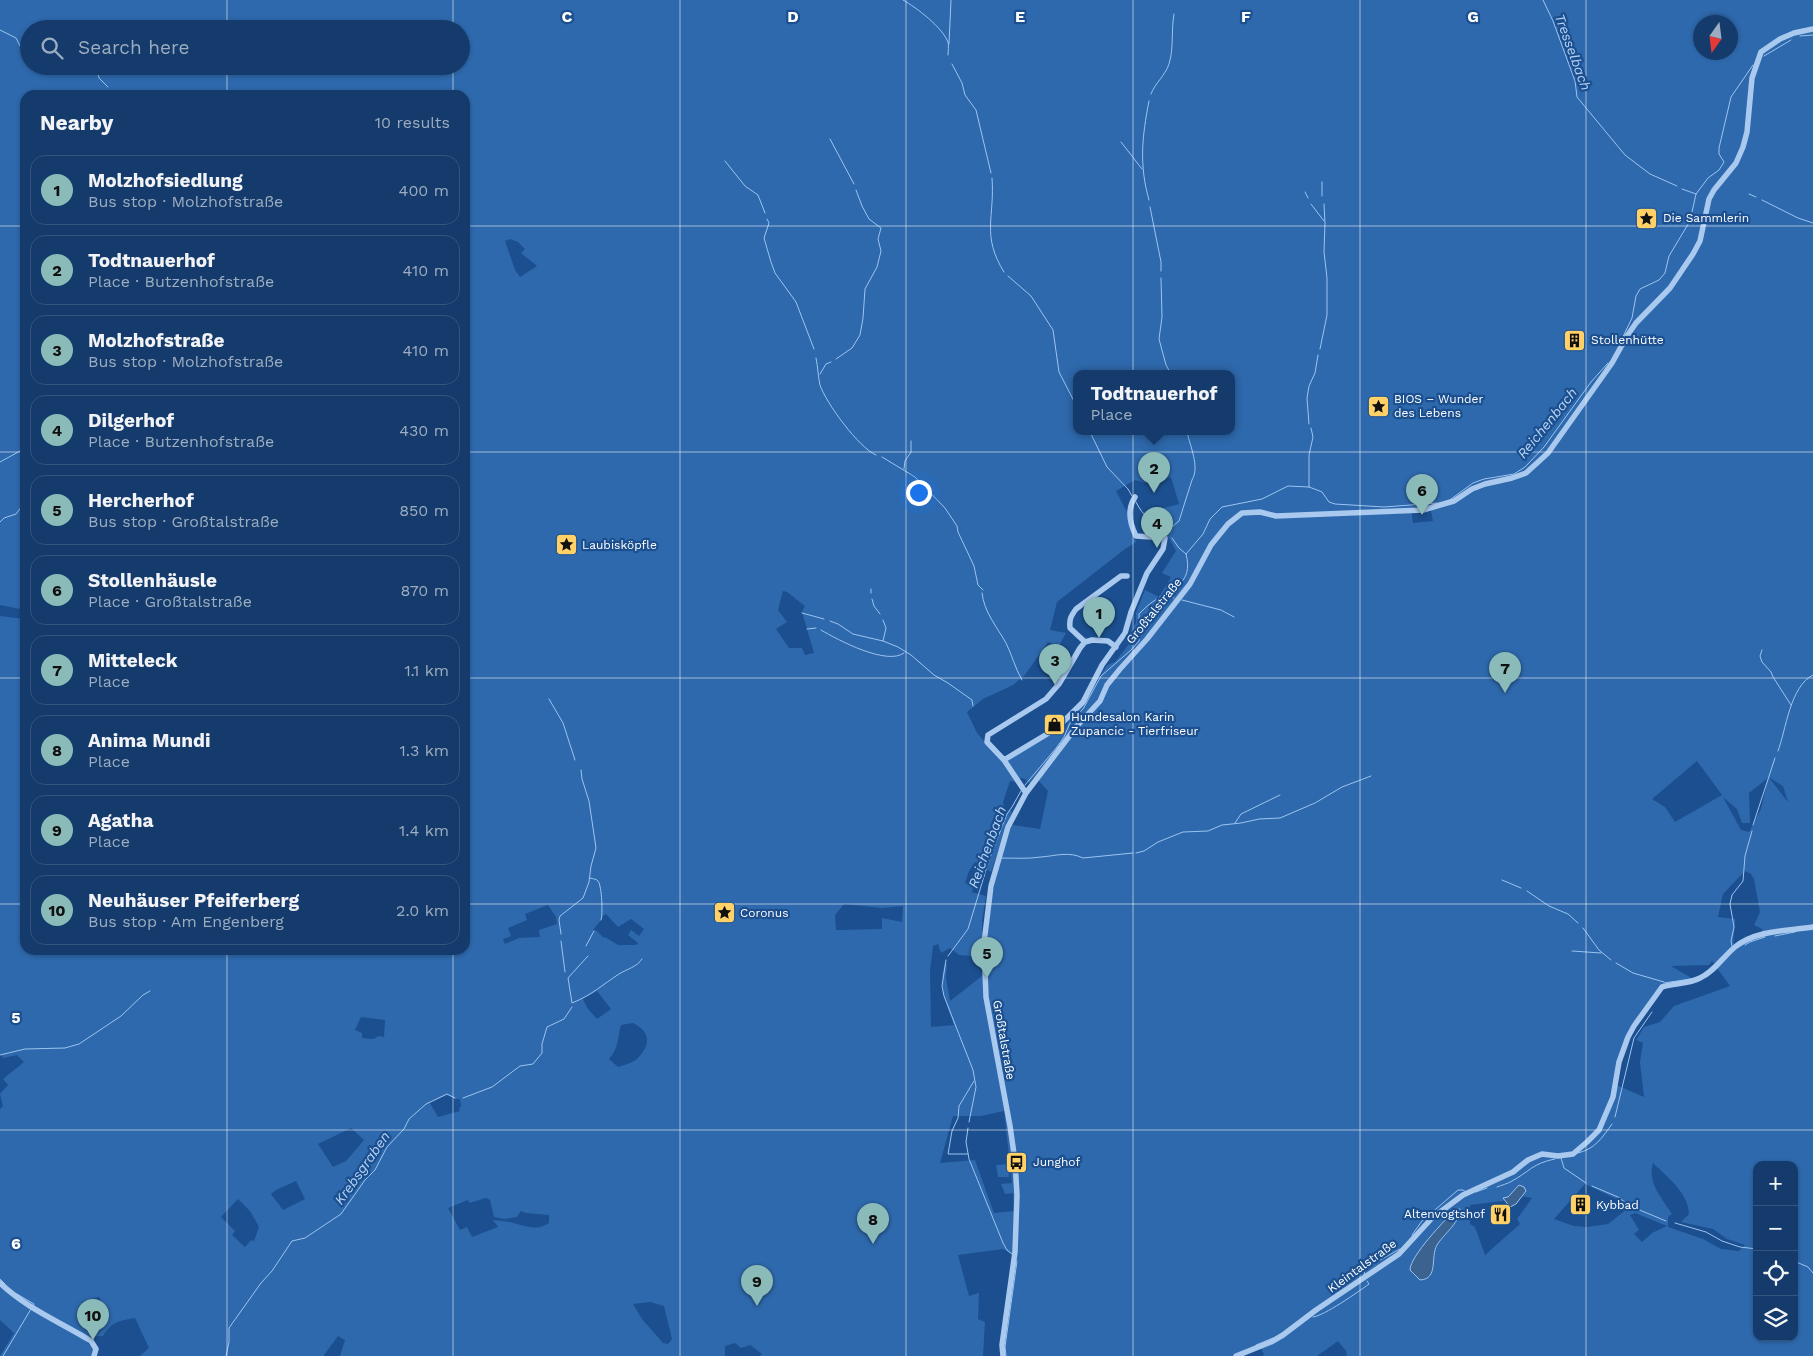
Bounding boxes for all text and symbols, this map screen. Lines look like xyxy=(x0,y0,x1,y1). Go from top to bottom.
text: C xyxy=(562,7,573,26)
text: D xyxy=(787,7,799,26)
text: E xyxy=(1015,7,1025,26)
text: F xyxy=(1241,7,1251,26)
text: G xyxy=(1467,7,1479,26)
water label: Tresselbach xyxy=(1552,12,1594,92)
north arrow xyxy=(1693,15,1738,60)
search box xyxy=(20,20,470,75)
icon: search xyxy=(38,34,66,62)
text: Search here xyxy=(78,36,189,59)
text: Nearby xyxy=(40,110,113,135)
text: 10 results xyxy=(375,113,450,132)
text: Molzhofsiedlung xyxy=(88,169,243,192)
text: 1 xyxy=(54,181,60,200)
text: 400 m xyxy=(399,181,449,200)
text: Bus stop · Molzhofstraße xyxy=(88,192,283,211)
place icon: Die Sammlerin xyxy=(1635,206,1659,230)
place label: Die Sammlerin xyxy=(1663,211,1749,225)
text: Todtnauerhof xyxy=(88,249,215,272)
text: 2 xyxy=(52,261,62,280)
text: 410 m xyxy=(403,261,449,280)
text: Place · Butzenhofstraße xyxy=(88,272,274,291)
building icon: Stollenhütte xyxy=(1563,328,1587,352)
text: Molzhofstraße xyxy=(88,329,225,352)
place label: Stollenhütte xyxy=(1591,333,1664,347)
text: 3 xyxy=(52,341,62,360)
text: 410 m xyxy=(403,341,449,360)
text: Bus stop · Molzhofstraße xyxy=(88,352,283,371)
popup xyxy=(1073,370,1235,435)
text: Todtnauerhof xyxy=(1091,382,1217,405)
water label: Reichenbach xyxy=(1514,385,1580,461)
place label: BIOS – Wunder des Lebens xyxy=(1394,392,1484,420)
place icon: BIOS – Wunder des Lebens xyxy=(1366,394,1390,418)
text: Place xyxy=(1091,405,1132,424)
text: Dilgerhof xyxy=(88,409,174,432)
text: 4 xyxy=(52,421,62,440)
text: 430 m xyxy=(399,421,449,440)
text: Place · Butzenhofstraße xyxy=(88,432,274,451)
pin: 2 xyxy=(1138,452,1170,493)
pin: 6 xyxy=(1406,474,1438,515)
your location xyxy=(906,480,932,506)
text: Hercherhof xyxy=(88,489,194,512)
text: 5 xyxy=(52,501,62,520)
text: 850 m xyxy=(399,501,449,520)
pin: 4 xyxy=(1141,507,1173,548)
text: Bus stop · Großtalstraße xyxy=(88,512,279,531)
place icon: Laubisköpfle xyxy=(554,533,578,557)
place label: Laubisköpfle xyxy=(582,538,657,552)
text: Stollenhäusle xyxy=(88,569,217,592)
street label: Großtalstraße xyxy=(1123,575,1185,647)
text: 6 xyxy=(52,581,62,600)
text: 870 m xyxy=(400,581,449,600)
text: Place · Großtalstraße xyxy=(88,592,252,611)
pin: 1 xyxy=(1083,597,1115,638)
pin: 3 xyxy=(1039,644,1071,685)
text: Mitteleck xyxy=(88,649,178,672)
pin: 7 xyxy=(1489,652,1521,693)
text: 7 xyxy=(52,661,62,680)
text: 1.1 km xyxy=(404,661,449,680)
text: Place xyxy=(88,672,130,691)
place label: Hundesalon Karin Zupancic - Tierfriseur xyxy=(1071,710,1199,738)
shop icon: Hundesalon Karin Zupancic - Tierfriseur xyxy=(1043,712,1067,736)
text: Anima Mundi xyxy=(88,729,211,752)
text: 8 xyxy=(52,741,62,760)
text: 1.3 km xyxy=(399,741,449,760)
text: Place xyxy=(88,752,130,771)
water label: Reichenbach xyxy=(965,804,1009,890)
text: Agatha xyxy=(88,809,153,832)
text: 9 xyxy=(52,821,62,840)
text: 1.4 km xyxy=(399,821,449,840)
text: Place xyxy=(88,832,130,851)
text: Neuhäuser Pfeiferberg xyxy=(88,889,299,912)
text: 10 xyxy=(48,901,66,920)
text: 2.0 km xyxy=(396,901,449,920)
place icon: Coronus xyxy=(712,901,736,925)
place label: Coronus xyxy=(740,906,789,920)
text: Bus stop · Am Engenberg xyxy=(88,912,284,931)
pin: 5 xyxy=(971,937,1003,978)
street label: Großtalstraße xyxy=(990,999,1018,1081)
text: 5 xyxy=(11,1008,21,1027)
water label: Krebsgraben xyxy=(331,1128,393,1208)
bus stop icon: Junghof xyxy=(1005,1150,1029,1174)
place label: Junghof xyxy=(1033,1155,1080,1169)
map controls xyxy=(1753,1161,1798,1341)
button: + xyxy=(1753,1161,1798,1206)
building icon: Kybbad xyxy=(1568,1193,1592,1217)
place label: Kybbad xyxy=(1596,1198,1639,1212)
restaurant icon: Altenvogtshof xyxy=(1489,1202,1513,1226)
pin: 8 xyxy=(857,1203,889,1244)
button: − xyxy=(1753,1206,1798,1251)
place label: Altenvogtshof xyxy=(1404,1207,1485,1221)
text: 6 xyxy=(11,1234,21,1253)
street label: Kleintalstraße xyxy=(1325,1236,1399,1296)
button: locate xyxy=(1753,1251,1798,1296)
pin: 9 xyxy=(741,1265,773,1306)
button: layers xyxy=(1753,1296,1798,1341)
pin: 10 xyxy=(77,1299,109,1340)

